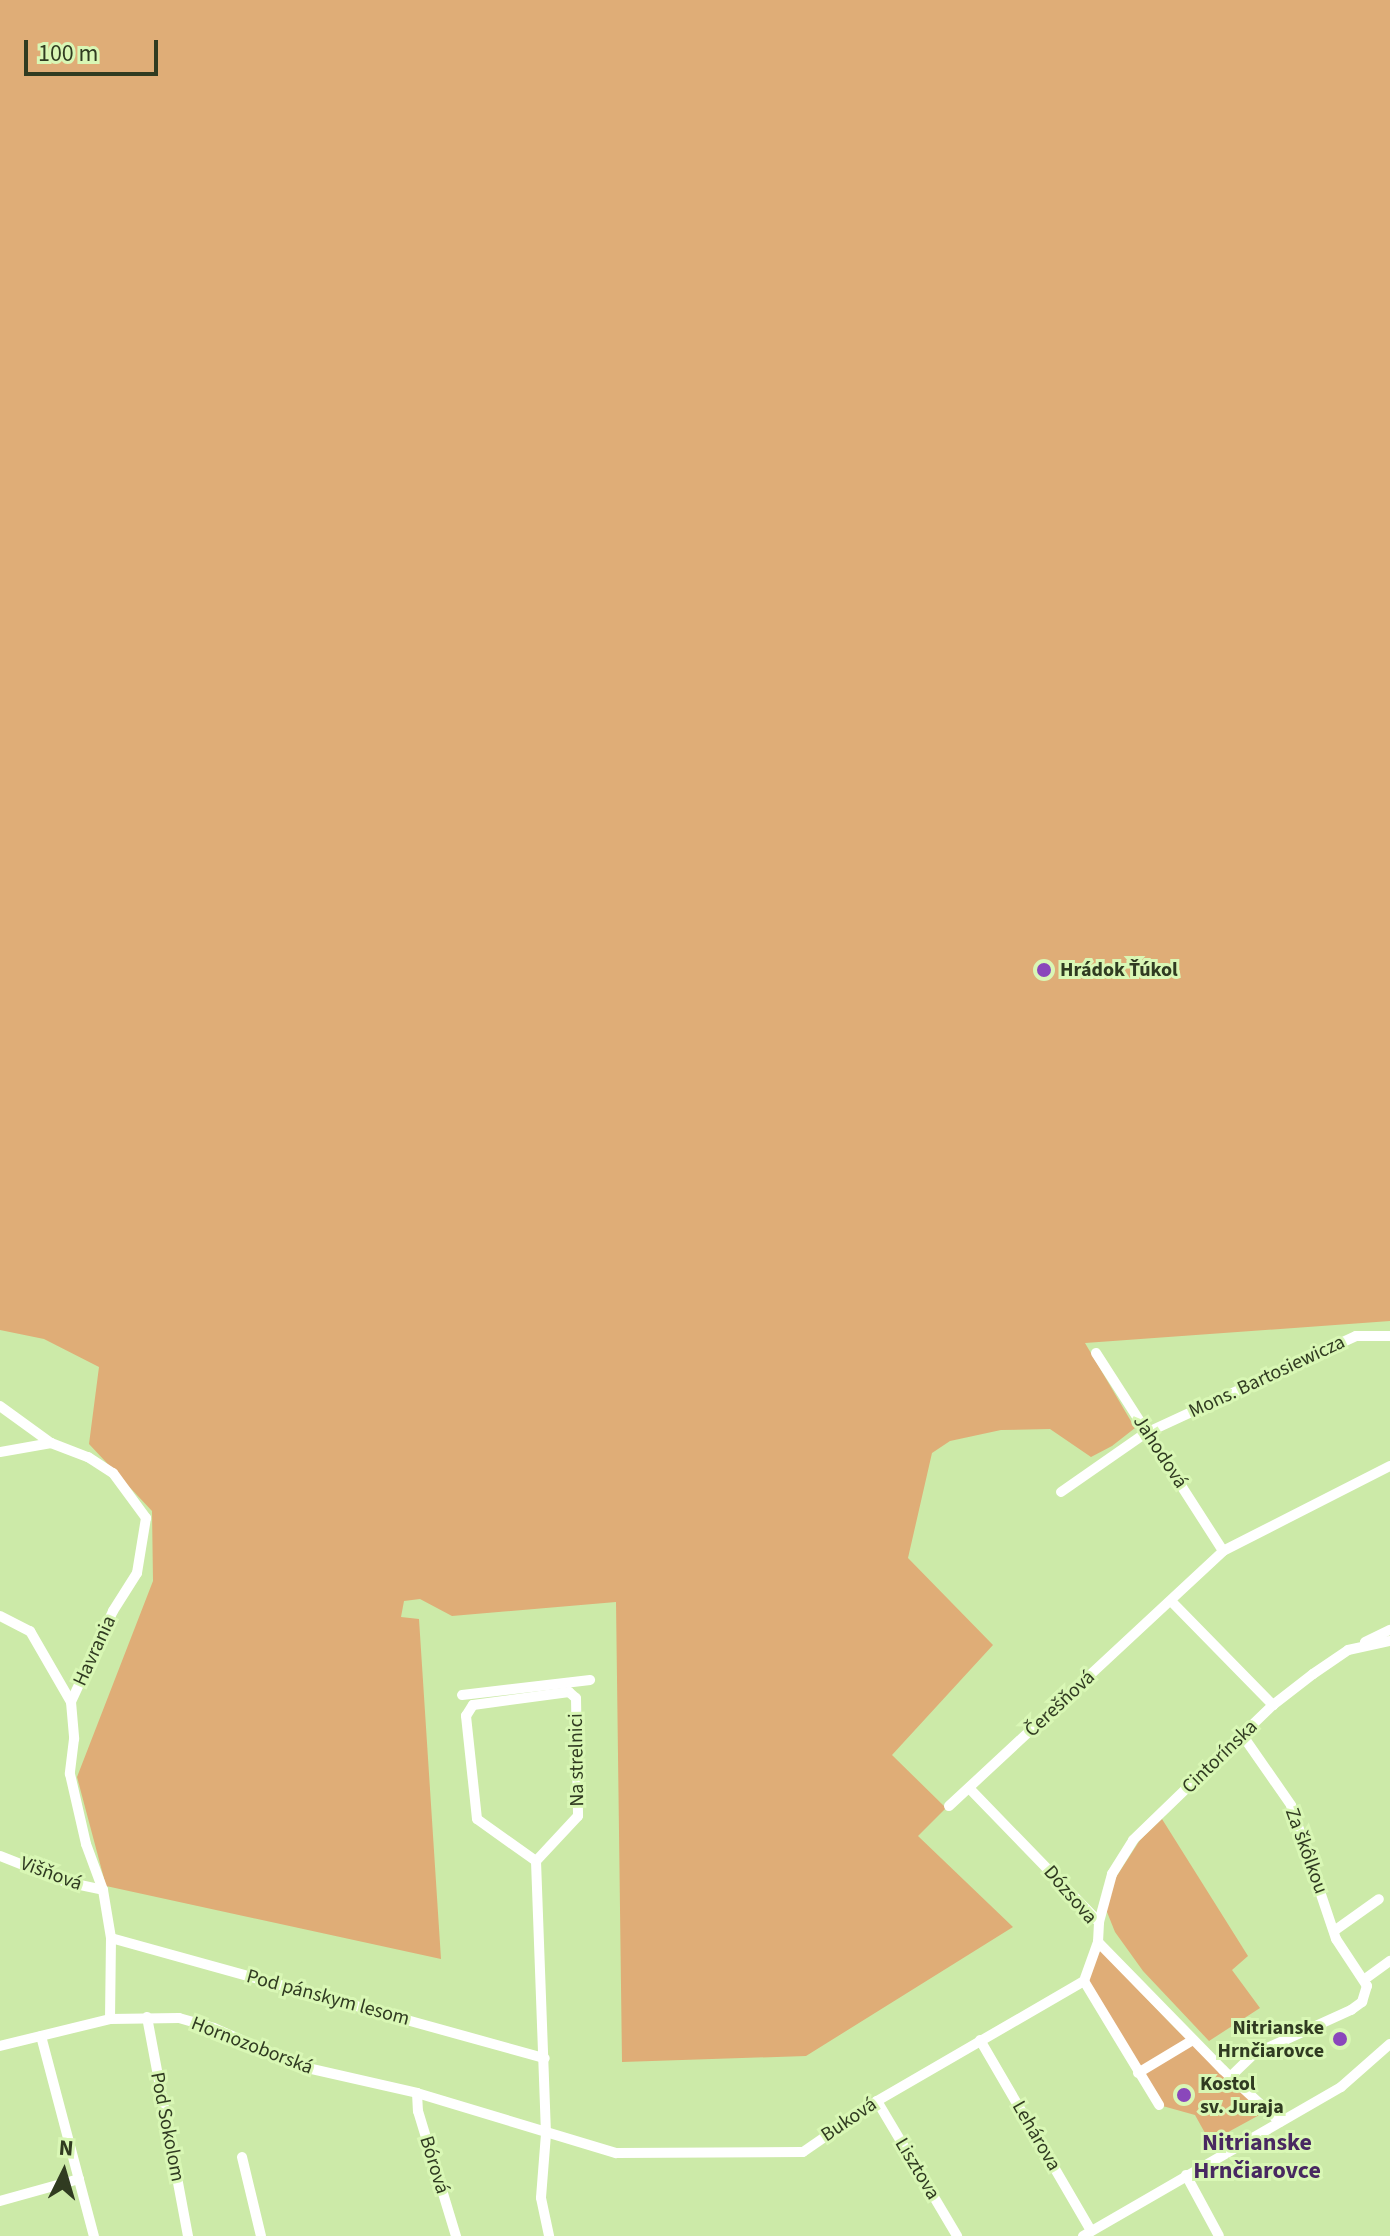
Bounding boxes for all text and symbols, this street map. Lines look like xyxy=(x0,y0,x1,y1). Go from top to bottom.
scale bar xyxy=(28,24,162,74)
text: 100 m xyxy=(38,36,98,71)
place label: Hrádok Ťúkol xyxy=(1060,958,1178,982)
marker: Hrádok Ťúkol xyxy=(1035,961,1053,979)
street label: Mons. Bartosiewicza xyxy=(1185,1330,1349,1424)
street label: Jahodová xyxy=(1128,1411,1192,1493)
street label: Havrania xyxy=(68,1612,122,1690)
street label: Čerešňová xyxy=(1020,1666,1100,1742)
street label: Na strelnici xyxy=(564,1713,590,1807)
street label: Cintorínska xyxy=(1177,1715,1263,1799)
street label: Za škôlkou xyxy=(1279,1805,1333,1897)
street label: Višňová xyxy=(17,1852,85,1896)
street label: Dózsova xyxy=(1038,1861,1102,1929)
street label: Pod pánskym lesom xyxy=(244,1965,412,2031)
street label: Hornozoborská xyxy=(188,2012,316,2080)
place label: Nitrianske Hrnčiarovce xyxy=(1218,2016,1324,2063)
marker: Nitrianske Hrnčiarovce xyxy=(1331,2030,1349,2048)
street label: Pod Sokolom xyxy=(145,2070,189,2184)
place label: Kostol sv. Juraja xyxy=(1200,2072,1284,2119)
marker: Kostol sv. Juraja xyxy=(1175,2086,1193,2104)
street label: Buková xyxy=(817,2093,881,2147)
street label: Lehárova xyxy=(1006,2097,1066,2175)
district label: Nitrianske Hrnčiarovce xyxy=(1193,2129,1321,2185)
north arrow xyxy=(24,2132,104,2212)
text: N xyxy=(57,2132,75,2165)
street label: Bórová xyxy=(414,2133,454,2197)
street label: Lisztova xyxy=(889,2134,945,2204)

